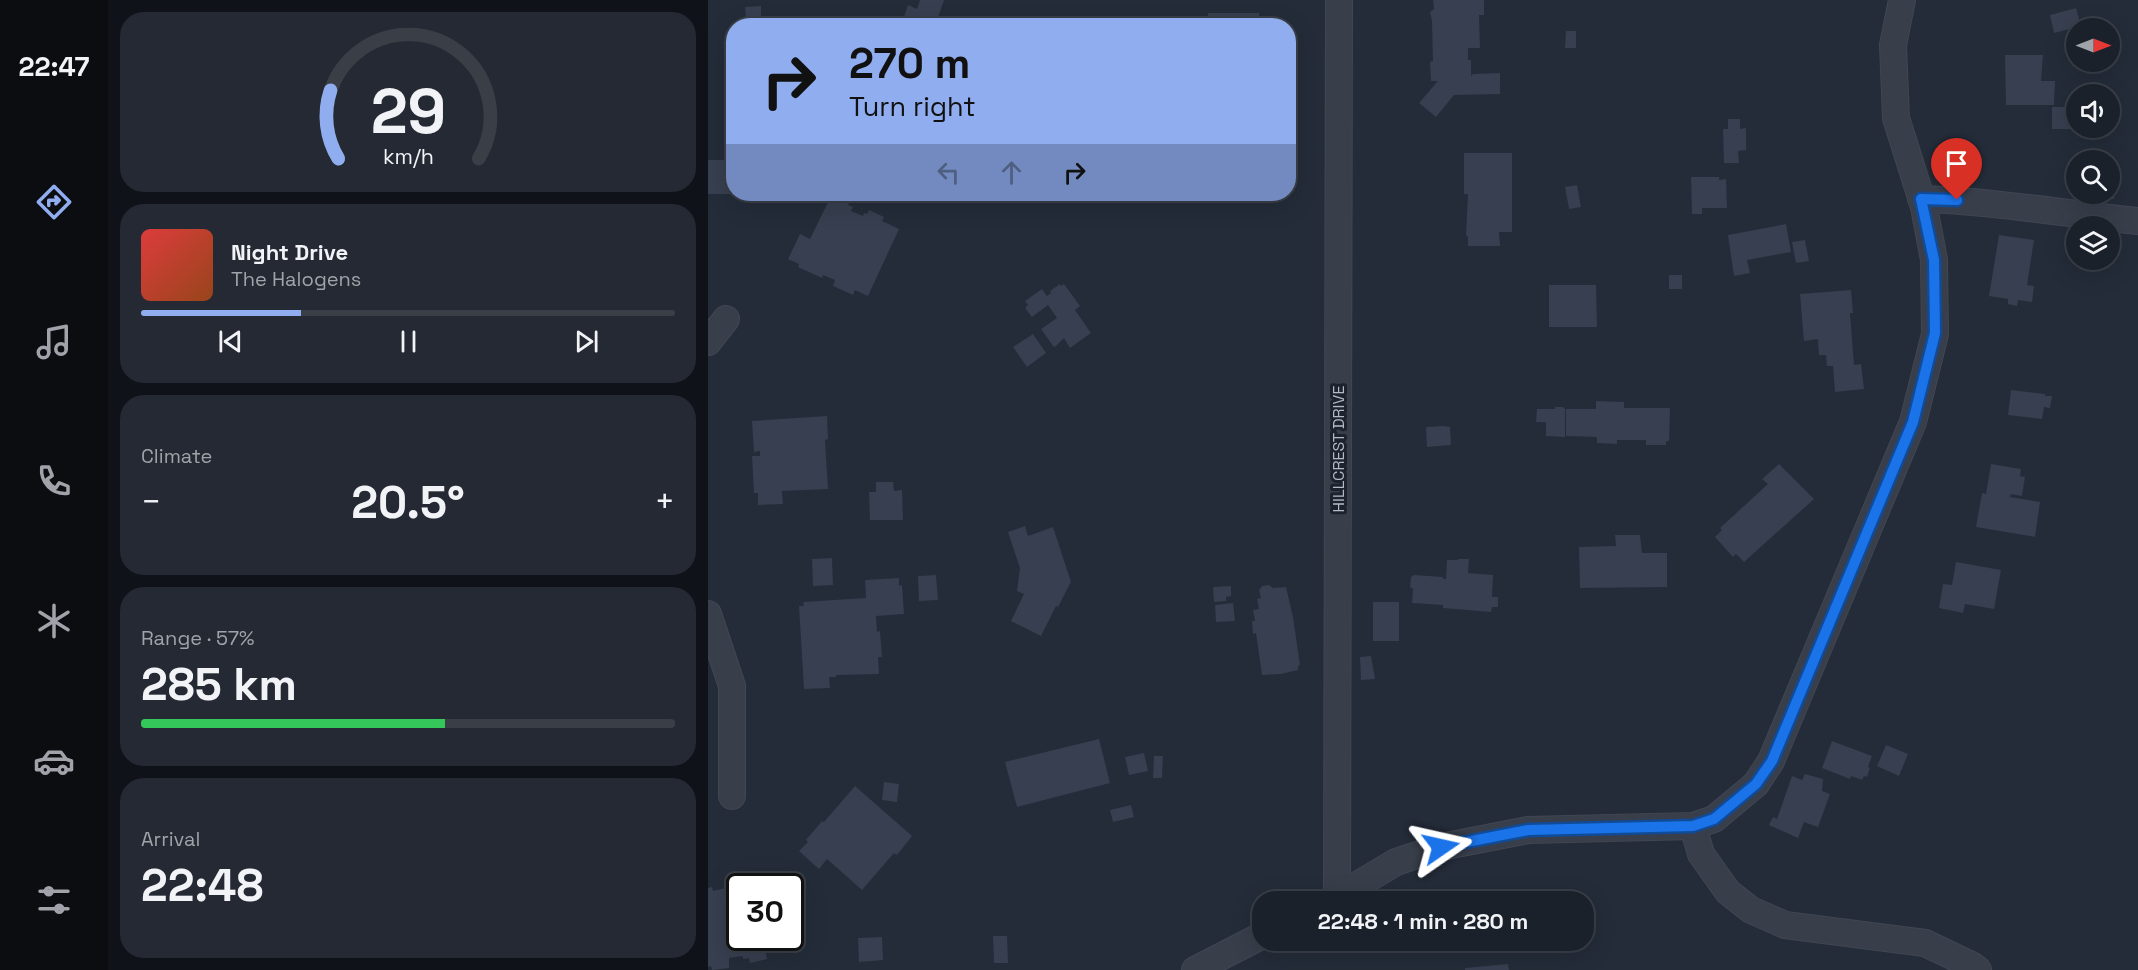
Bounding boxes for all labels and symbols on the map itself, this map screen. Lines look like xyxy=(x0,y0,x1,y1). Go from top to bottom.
north arrow xyxy=(2066,18,2120,72)
pin xyxy=(1931,138,1982,200)
street label: HILLCREST DRIVE xyxy=(1328,386,1349,512)
position arrow xyxy=(1409,815,1473,879)
speed limit sign: 30 xyxy=(726,873,804,951)

